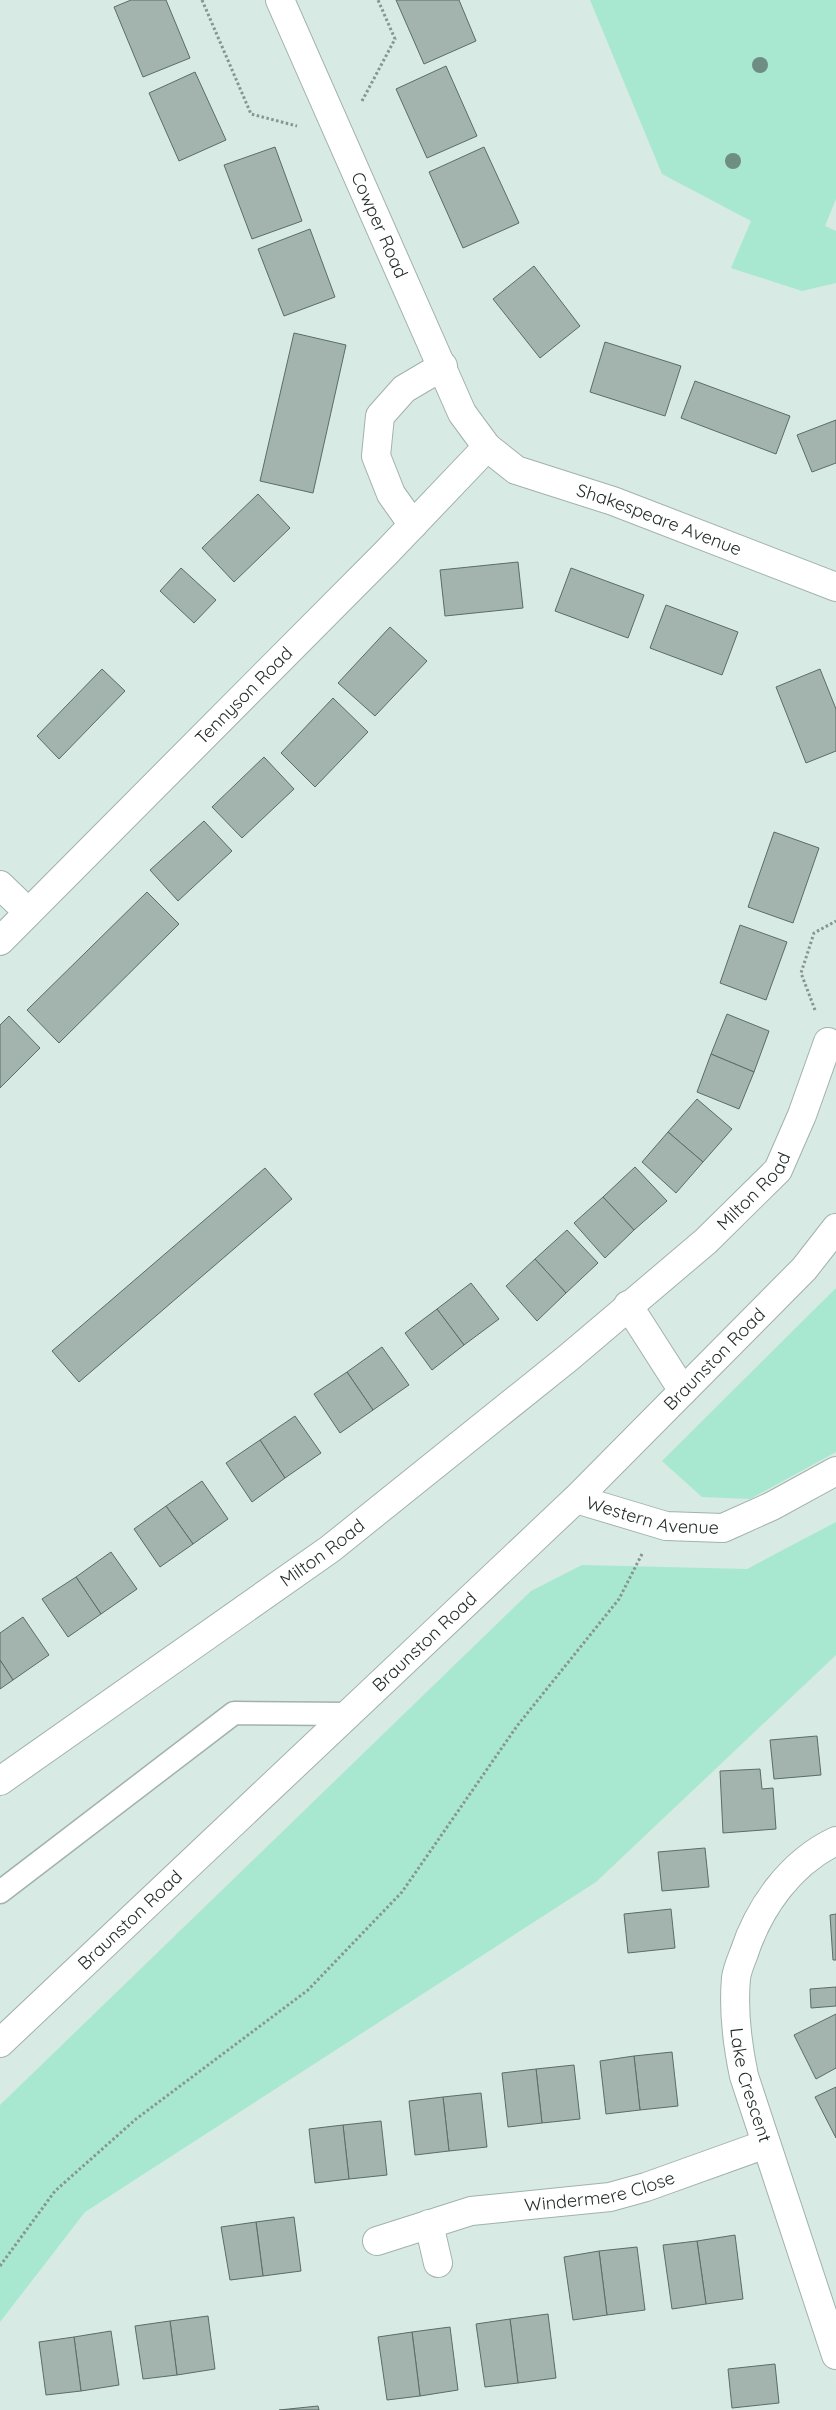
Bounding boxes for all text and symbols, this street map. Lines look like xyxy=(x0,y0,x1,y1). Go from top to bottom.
street label: Cowper Road xyxy=(346,168,413,282)
street label: Shakespeare Avenue xyxy=(574,478,745,561)
street label: Tennyson Road xyxy=(190,642,297,749)
street label: Milton Road xyxy=(712,1148,795,1235)
street label: Braunston Road xyxy=(658,1303,770,1415)
street label: Western Avenue xyxy=(583,1491,719,1539)
street label: Milton Road xyxy=(275,1514,369,1592)
street label: Braunston Road xyxy=(367,1587,481,1696)
street label: Braunston Road xyxy=(73,1865,187,1975)
street label: Lake Crescent xyxy=(725,2027,777,2145)
street label: Windermere Close xyxy=(523,2166,678,2217)

